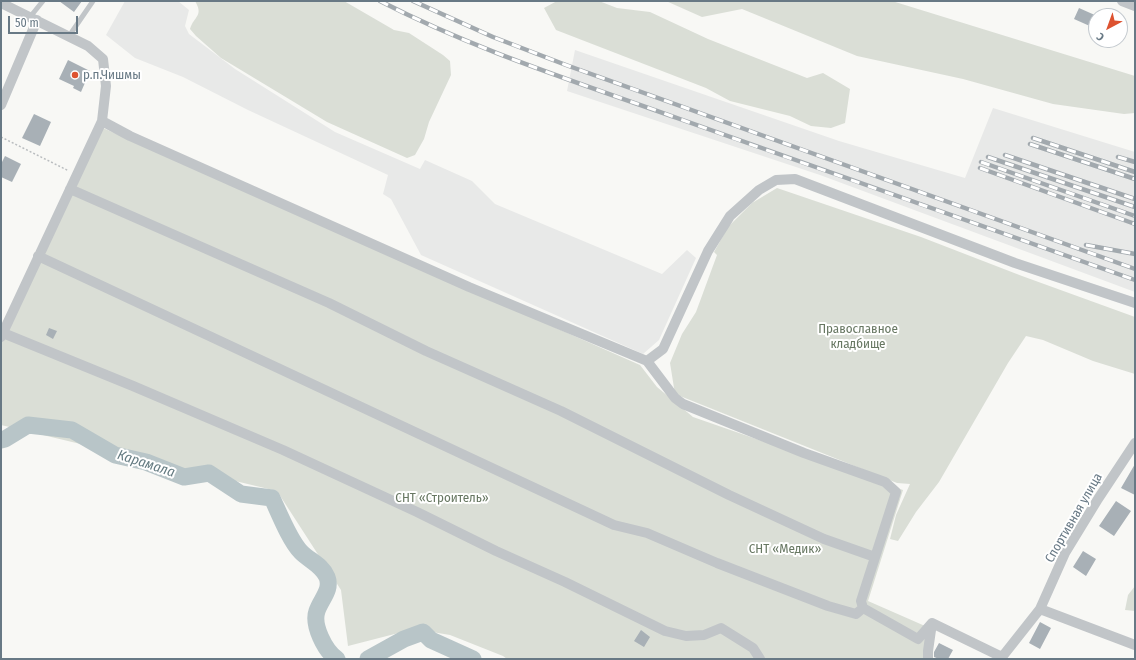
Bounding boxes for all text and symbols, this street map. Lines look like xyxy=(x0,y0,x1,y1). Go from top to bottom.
scale bar xyxy=(10,8,80,34)
north arrow xyxy=(1088,8,1128,48)
text: 50 m xyxy=(15,16,39,30)
text: С xyxy=(1094,30,1107,43)
place label: р.п.Чишмы xyxy=(83,67,141,83)
marker: р.п.Чишмы xyxy=(70,70,80,80)
park label: Православное кладбище xyxy=(818,321,898,352)
water label: Карамала xyxy=(115,447,177,481)
street label: Спортивная улица xyxy=(1042,470,1106,566)
park label: СНТ «Строитель» xyxy=(395,490,489,506)
park label: СНТ «Медик» xyxy=(749,541,821,557)

